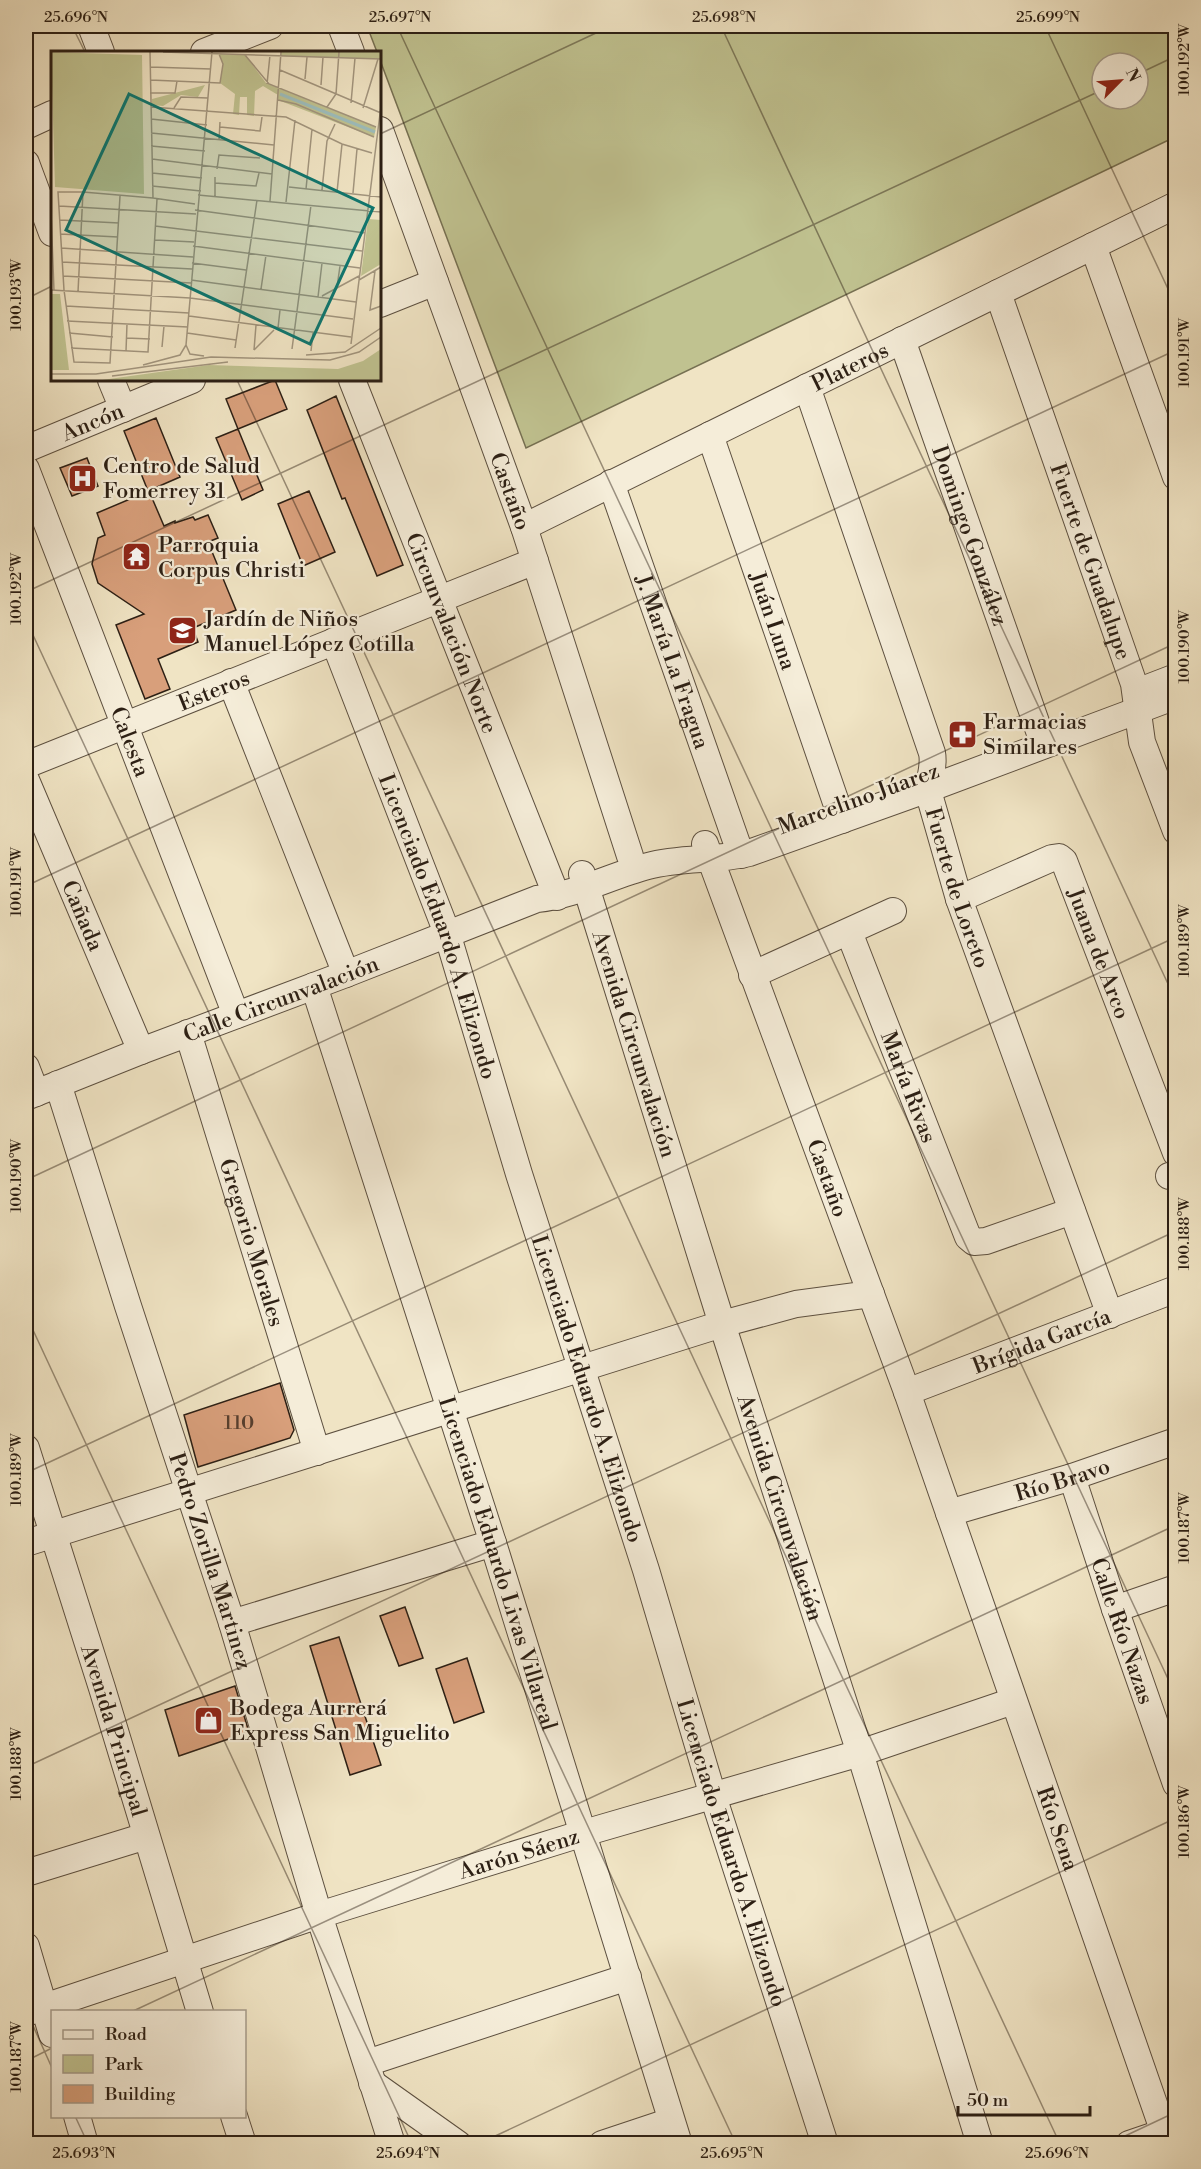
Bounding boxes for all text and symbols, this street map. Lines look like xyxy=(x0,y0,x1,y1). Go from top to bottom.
text: 25.696°N xyxy=(44,8,108,27)
text: 25.697°N xyxy=(369,8,431,27)
text: 25.698°N xyxy=(692,8,756,27)
text: 25.699°N xyxy=(1016,8,1080,27)
text: 100.192°W xyxy=(1175,24,1194,96)
inset map xyxy=(51,51,381,381)
north arrow xyxy=(1090,51,1150,111)
text: N xyxy=(1121,65,1145,85)
text: 100.193°W xyxy=(7,259,26,331)
text: 100.191°W xyxy=(1175,318,1194,388)
street label: Plateros xyxy=(807,337,893,398)
street label: Ancón xyxy=(57,398,128,448)
street label: Domingo González xyxy=(925,442,1013,630)
street label: Castaño xyxy=(483,449,536,534)
place label: Centro de Salud Fomerrey 31 xyxy=(103,453,260,505)
street label: Fuerte de Guadalupe xyxy=(1043,460,1136,663)
hospital icon: Centro de Salud Fomerrey 31 xyxy=(66,462,98,494)
street label: Circunvalación Norte xyxy=(399,529,503,738)
place label: Parroquia Corpus Christi xyxy=(158,532,305,584)
temple icon: Parroquia Corpus Christi xyxy=(121,541,153,573)
text: 100.192°W xyxy=(7,553,26,625)
street label: Juán Luna xyxy=(742,567,802,674)
street label: J. María La Fragua xyxy=(629,570,715,754)
place label: Jardín de Niños Manuel López Cotilla xyxy=(203,606,416,658)
text: 100.190°W xyxy=(1175,610,1194,684)
school or university icon: Jardín de Niños Manuel López Cotilla xyxy=(167,615,199,647)
street label: Esteros xyxy=(174,665,254,718)
street label: Calesta xyxy=(104,703,155,782)
place label: Farmacias Similares xyxy=(983,709,1087,761)
pharmacy icon: Farmacias Similares xyxy=(946,718,978,750)
street label: Marcelino Júarez xyxy=(774,758,943,841)
street label: Licenciado Eduardo A. Elizondo xyxy=(372,770,502,1083)
street label: Fuerte de Loreto xyxy=(919,805,995,972)
text: 100.191°W xyxy=(7,847,26,917)
street label: Cañada xyxy=(55,876,109,956)
street label: Juana de Arco xyxy=(1060,884,1135,1023)
text: 100.189°W xyxy=(1175,904,1194,978)
street label: Avenida Circunvalación xyxy=(585,927,681,1161)
street label: Calle Circunvalación xyxy=(180,951,383,1049)
street label: María Rivas xyxy=(874,1027,942,1147)
street label: Castaño xyxy=(800,1136,853,1221)
text: 100.190°W xyxy=(7,1139,26,1213)
street label: Gregorio Morales xyxy=(212,1155,290,1330)
text: 100.188°W xyxy=(1175,1197,1194,1271)
street label: Licenciado Eduardo A. Elizondo xyxy=(524,1232,648,1546)
street label: Brígida García xyxy=(968,1303,1116,1381)
street label: Avenida Circunvalación xyxy=(730,1390,829,1624)
street label: Licenciado Eduardo Livas Villareal xyxy=(432,1393,562,1734)
house number: 110 xyxy=(224,1411,254,1436)
text: 100.189°W xyxy=(7,1433,26,1507)
street label: Pedro Zorilla Martinez xyxy=(162,1449,257,1673)
street label: Río Bravo xyxy=(1012,1453,1114,1508)
text: 100.187°W xyxy=(1175,1492,1194,1564)
street label: Calle Río Nazas xyxy=(1084,1555,1159,1708)
street label: Avenida Principal xyxy=(74,1641,152,1821)
place label: Bodega Aurrerá Express San Miguelito xyxy=(229,1695,450,1747)
street label: Licenciado Eduardo A. Elizondo xyxy=(670,1696,792,2011)
shop icon: Bodega Aurrerá Express San Miguelito xyxy=(193,1704,225,1736)
text: 100.188°W xyxy=(7,1727,26,1801)
street label: Río Sena xyxy=(1030,1783,1084,1875)
text: 100.186°W xyxy=(1175,1785,1194,1859)
street label: Aarón Sáenz xyxy=(455,1823,583,1886)
legend xyxy=(51,2010,246,2118)
text: 100.187°W xyxy=(7,2021,26,2093)
text: Road xyxy=(105,2023,148,2046)
text: Park xyxy=(105,2053,144,2076)
scale bar xyxy=(958,2079,1090,2117)
text: Building xyxy=(104,2083,176,2106)
text: 50 m xyxy=(967,2089,1009,2112)
text: 25.693°N xyxy=(52,2144,116,2163)
text: 25.694°N xyxy=(376,2144,440,2163)
text: 25.695°N xyxy=(700,2144,764,2163)
text: 25.696°N xyxy=(1025,2144,1089,2163)

